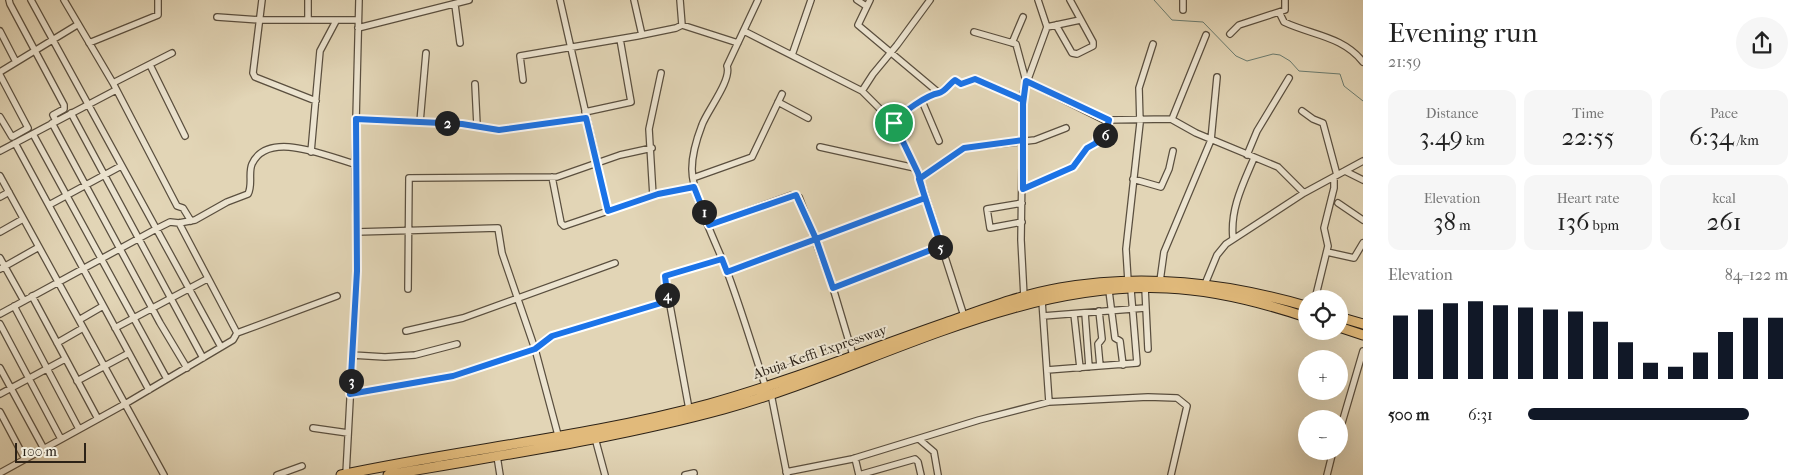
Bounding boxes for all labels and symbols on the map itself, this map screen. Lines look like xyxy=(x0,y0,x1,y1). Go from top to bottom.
pin xyxy=(873,102,915,144)
pin: 2 xyxy=(434,110,460,136)
pin: 6 xyxy=(1092,122,1118,148)
pin: 1 xyxy=(692,200,716,224)
pin: 5 xyxy=(928,234,952,260)
pin: 4 xyxy=(654,282,680,308)
street label: Abuja-Keffi Expressway xyxy=(750,321,890,383)
pin: 3 xyxy=(338,368,364,394)
scale bar xyxy=(15,440,86,463)

